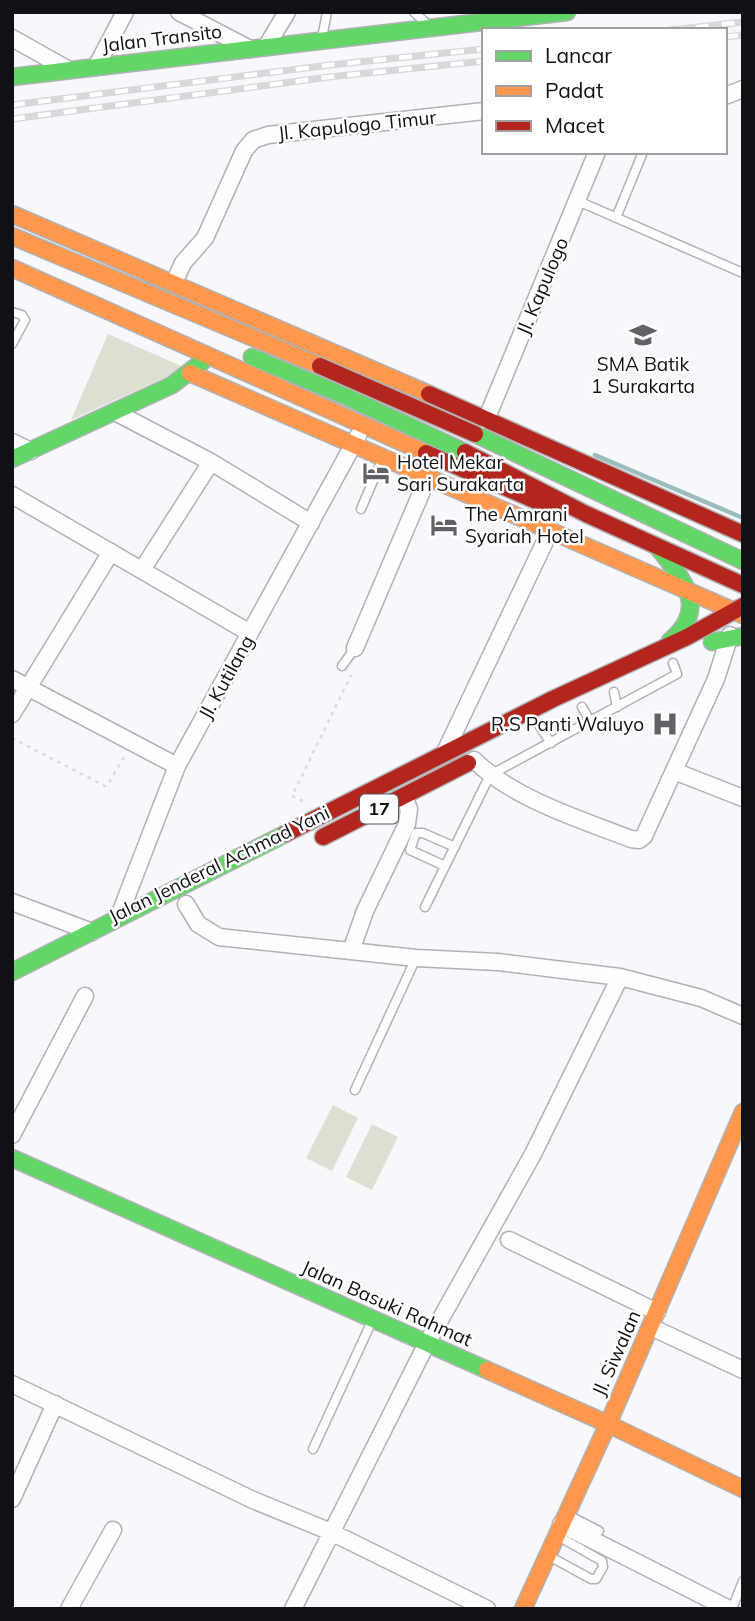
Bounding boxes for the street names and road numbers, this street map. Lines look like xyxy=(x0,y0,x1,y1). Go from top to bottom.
street label: Jalan Transito xyxy=(101,19,223,57)
street label: Jl. Kapulogo Timur xyxy=(277,105,437,145)
street label: Jl. Kapulogo xyxy=(511,234,573,338)
street label: Jl. Kutilang xyxy=(193,631,259,723)
road number: 17 xyxy=(360,794,398,824)
street label: Jalan Jenderal Achmad Yani xyxy=(105,800,333,928)
street label: Jalan Basuki Rahmat xyxy=(298,1255,476,1352)
street label: Jl. Siwalan xyxy=(586,1306,646,1400)

